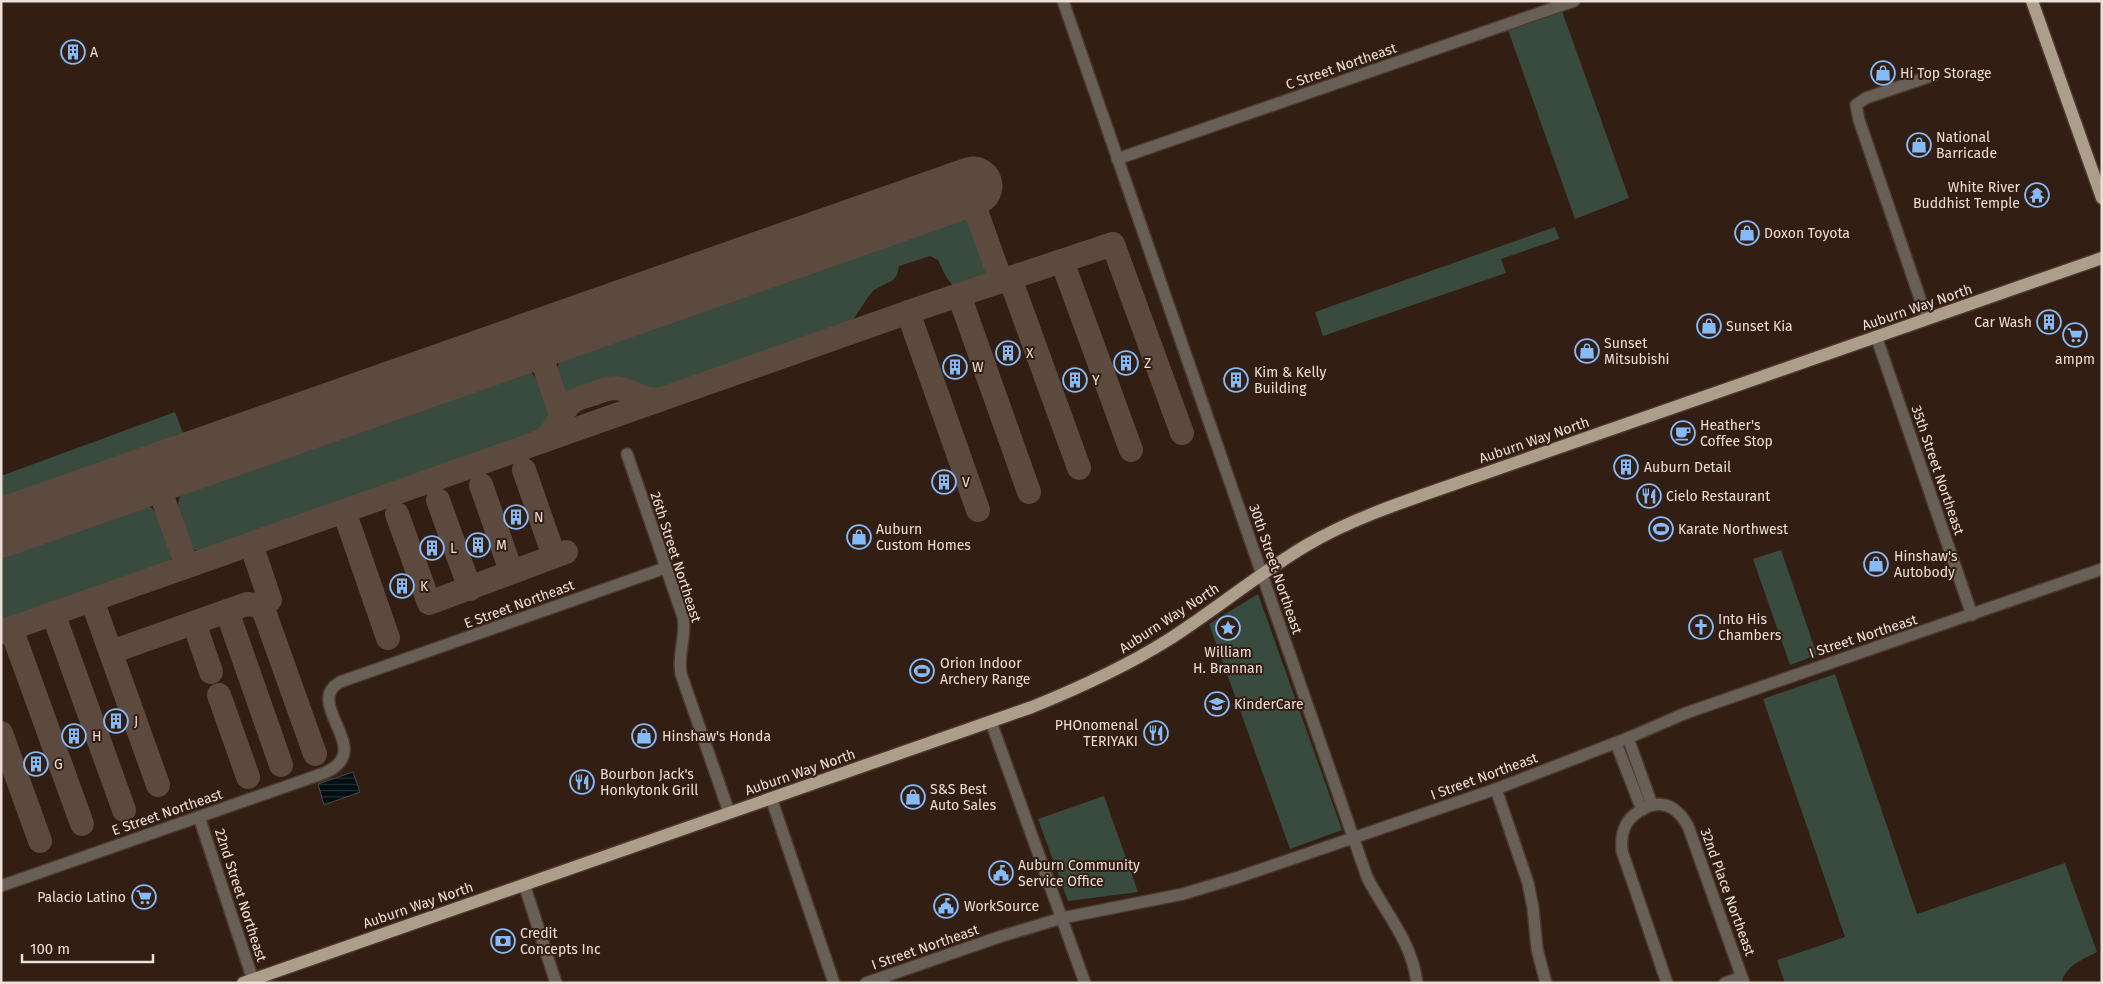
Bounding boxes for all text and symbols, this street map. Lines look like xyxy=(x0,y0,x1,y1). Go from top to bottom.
building icon: A xyxy=(60,39,86,65)
street label: C Street Northeast xyxy=(1283,39,1400,93)
place label: A xyxy=(90,44,98,61)
shop icon: Hi Top Storage xyxy=(1870,60,1896,86)
place label: Hi Top Storage xyxy=(1900,65,1992,82)
place label: National Barricade xyxy=(1936,129,1997,162)
shop icon: National Barricade xyxy=(1906,132,1932,158)
place label: White River Buddhist Temple xyxy=(1913,179,2021,212)
temple icon: White River Buddhist Temple xyxy=(2024,182,2050,208)
shop icon: Doxon Toyota xyxy=(1734,220,1760,246)
place label: Doxon Toyota xyxy=(1764,225,1850,242)
street label: Auburn Way North xyxy=(1860,281,1975,334)
building icon: Car Wash xyxy=(2036,309,2062,335)
shop icon: Sunset Kia xyxy=(1696,313,1722,339)
place label: Car Wash xyxy=(1974,314,2032,331)
place label: Sunset Kia xyxy=(1726,318,1793,335)
supermarket icon: ampm xyxy=(2062,322,2088,348)
place label: Sunset Mitsubishi xyxy=(1604,335,1670,368)
shop icon: Sunset Mitsubishi xyxy=(1574,338,1600,364)
building icon: X xyxy=(995,340,1021,366)
place label: X xyxy=(1026,345,1034,362)
building icon: Z xyxy=(1113,350,1139,376)
place label: ampm xyxy=(2055,351,2095,368)
building icon: W xyxy=(942,354,968,380)
place label: Z xyxy=(1144,355,1151,372)
place label: W xyxy=(972,359,984,376)
place label: Kim & Kelly Building xyxy=(1254,364,1327,397)
building icon: Y xyxy=(1062,367,1088,393)
building icon: Kim & Kelly Building xyxy=(1223,367,1249,393)
place label: Y xyxy=(1092,372,1100,389)
street label: 35th Street Northeast xyxy=(1907,403,1968,538)
street label: Auburn Way North xyxy=(1477,414,1592,467)
place label: Heather's Coffee Stop xyxy=(1700,417,1773,450)
cafe icon: Heather's Coffee Stop xyxy=(1670,420,1696,446)
building icon: Auburn Detail xyxy=(1613,454,1639,480)
place label: Auburn Detail xyxy=(1644,459,1731,476)
building icon: V xyxy=(931,469,957,495)
place label: V xyxy=(962,474,970,491)
restaurant icon: Cielo Restaurant xyxy=(1636,483,1662,509)
place label: Cielo Restaurant xyxy=(1666,488,1771,505)
street label: 26th Street Northeast xyxy=(646,490,705,625)
street label: 30th Street Northeast xyxy=(1245,502,1306,637)
building icon: N xyxy=(503,504,529,530)
place label: N xyxy=(534,509,544,526)
sports icon: Karate Northwest xyxy=(1648,516,1674,542)
place label: Auburn Custom Homes xyxy=(876,521,971,554)
place label: Karate Northwest xyxy=(1678,521,1789,538)
shop icon: Auburn Custom Homes xyxy=(846,524,872,550)
building icon: M xyxy=(465,532,491,558)
building icon: L xyxy=(419,535,445,561)
place label: M xyxy=(496,537,507,554)
place label: L xyxy=(450,540,457,557)
place label: Hinshaw's Autobody xyxy=(1894,548,1958,581)
shop icon: Hinshaw's Autobody xyxy=(1863,551,1889,577)
building icon: K xyxy=(389,573,415,599)
street label: E Street Northeast xyxy=(462,576,577,632)
place label: K xyxy=(420,578,429,595)
street label: Auburn Way North xyxy=(1116,580,1222,657)
place label: Into His Chambers xyxy=(1718,611,1782,644)
street label: I Street Northeast xyxy=(1807,611,1920,662)
church icon: Into His Chambers xyxy=(1688,614,1714,640)
place icon: William H. Brannan xyxy=(1215,615,1241,641)
place label: William H. Brannan xyxy=(1193,644,1263,677)
place label: Orion Indoor Archery Range xyxy=(940,655,1030,688)
sports icon: Orion Indoor Archery Range xyxy=(909,658,935,684)
school or university icon: KinderCare xyxy=(1204,691,1230,717)
place label: KinderCare xyxy=(1234,696,1304,713)
building icon: J xyxy=(103,708,129,734)
place label: J xyxy=(134,713,138,730)
place label: PHOnomenal TERIYAKI xyxy=(1055,717,1138,750)
restaurant icon: PHOnomenal TERIYAKI xyxy=(1143,720,1169,746)
building icon: H xyxy=(61,723,87,749)
shop icon: Hinshaw's Honda xyxy=(631,723,657,749)
place label: H xyxy=(92,728,102,745)
place label: Hinshaw's Honda xyxy=(662,728,771,745)
street label: Auburn Way North xyxy=(743,746,858,799)
street label: I Street Northeast xyxy=(1428,749,1541,804)
building icon: G xyxy=(23,751,49,777)
place label: G xyxy=(54,756,63,773)
place label: Bourbon Jack's Honkytonk Grill xyxy=(600,766,698,799)
restaurant icon: Bourbon Jack's Honkytonk Grill xyxy=(569,769,595,795)
place label: S&S Best Auto Sales xyxy=(930,781,997,814)
shop icon: S&S Best Auto Sales xyxy=(900,784,926,810)
street label: E Street Northeast xyxy=(110,785,226,839)
street label: 32nd Place Northeast xyxy=(1697,826,1759,959)
street label: 22nd Street Northeast xyxy=(211,827,270,965)
place label: Auburn Community Service Office xyxy=(1018,857,1140,890)
public building icon: Auburn Community Service Office xyxy=(988,860,1014,886)
street label: Auburn Way North xyxy=(361,879,476,932)
supermarket icon: Palacio Latino xyxy=(131,884,157,910)
place label: Palacio Latino xyxy=(37,889,126,906)
public building icon: WorkSource xyxy=(933,893,959,919)
place label: WorkSource xyxy=(964,898,1039,915)
street label: I Street Northeast xyxy=(869,921,982,974)
place label: Credit Concepts Inc xyxy=(520,925,601,958)
bank icon: Credit Concepts Inc xyxy=(490,928,516,954)
scale bar xyxy=(22,932,154,964)
text: 100 m xyxy=(30,940,70,958)

